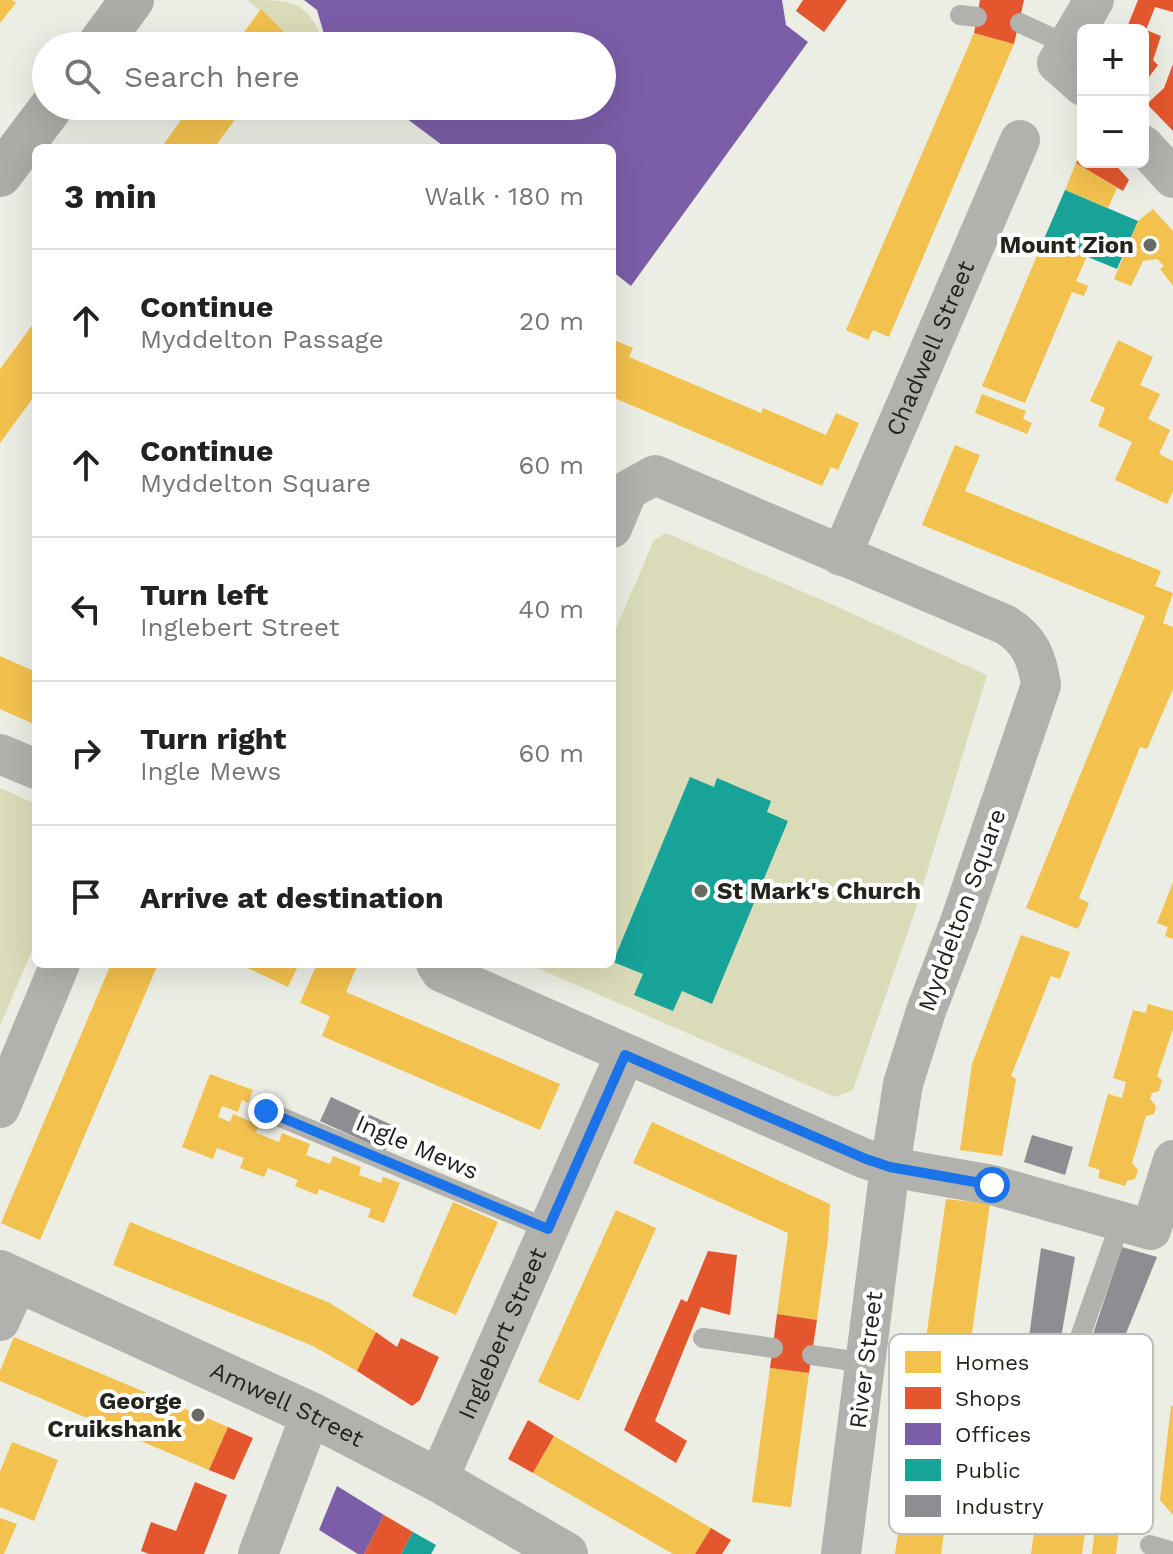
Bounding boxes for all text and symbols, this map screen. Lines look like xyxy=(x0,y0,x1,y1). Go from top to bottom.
map controls xyxy=(1077,24,1149,168)
button: + xyxy=(1077,24,1149,96)
search box xyxy=(32,32,616,120)
icon: search xyxy=(60,54,104,98)
text: Search here xyxy=(124,59,300,94)
button: − xyxy=(1077,96,1149,168)
text: 3 min xyxy=(64,176,157,216)
text: Walk · 180 m xyxy=(424,181,584,211)
place label: Mount Zion xyxy=(999,231,1134,259)
marker: Mount Zion xyxy=(1141,236,1159,254)
street label: Chadwell Street xyxy=(880,257,980,440)
text: Continue xyxy=(140,289,273,324)
icon: ahead xyxy=(64,299,108,343)
text: 20 m xyxy=(519,306,584,336)
text: Myddelton Passage xyxy=(140,324,384,354)
text: Continue xyxy=(140,433,273,468)
icon: ahead xyxy=(64,443,108,487)
text: 60 m xyxy=(518,450,584,480)
text: Myddelton Square xyxy=(140,468,371,498)
text: Turn left xyxy=(140,577,268,612)
icon: left xyxy=(64,587,108,631)
text: 40 m xyxy=(518,594,584,624)
text: Inglebert Street xyxy=(140,612,340,642)
text: Turn right xyxy=(140,721,286,756)
icon: right xyxy=(64,731,108,775)
text: 60 m xyxy=(518,738,584,768)
text: Ingle Mews xyxy=(140,756,281,786)
street label: Myddelton Square xyxy=(912,805,1012,1015)
icon: arrive xyxy=(64,875,108,919)
place label: St Mark's Church xyxy=(717,877,921,905)
text: Arrive at destination xyxy=(140,880,444,915)
marker: St Mark's Church xyxy=(692,882,710,900)
route end xyxy=(248,1093,284,1129)
street label: Ingle Mews xyxy=(352,1109,482,1185)
route start xyxy=(974,1167,1010,1203)
street label: Inglebert Street xyxy=(452,1244,552,1424)
street label: River Street xyxy=(844,1290,888,1430)
legend xyxy=(889,1334,1153,1534)
text: Homes xyxy=(955,1350,1029,1375)
street label: Amwell Street xyxy=(206,1356,368,1453)
text: Shops xyxy=(955,1386,1021,1411)
place label: George Cruikshank xyxy=(47,1387,182,1443)
marker: George Cruikshank xyxy=(189,1406,207,1424)
text: Offices xyxy=(955,1422,1031,1447)
text: Public xyxy=(955,1458,1021,1483)
text: Industry xyxy=(955,1494,1044,1519)

